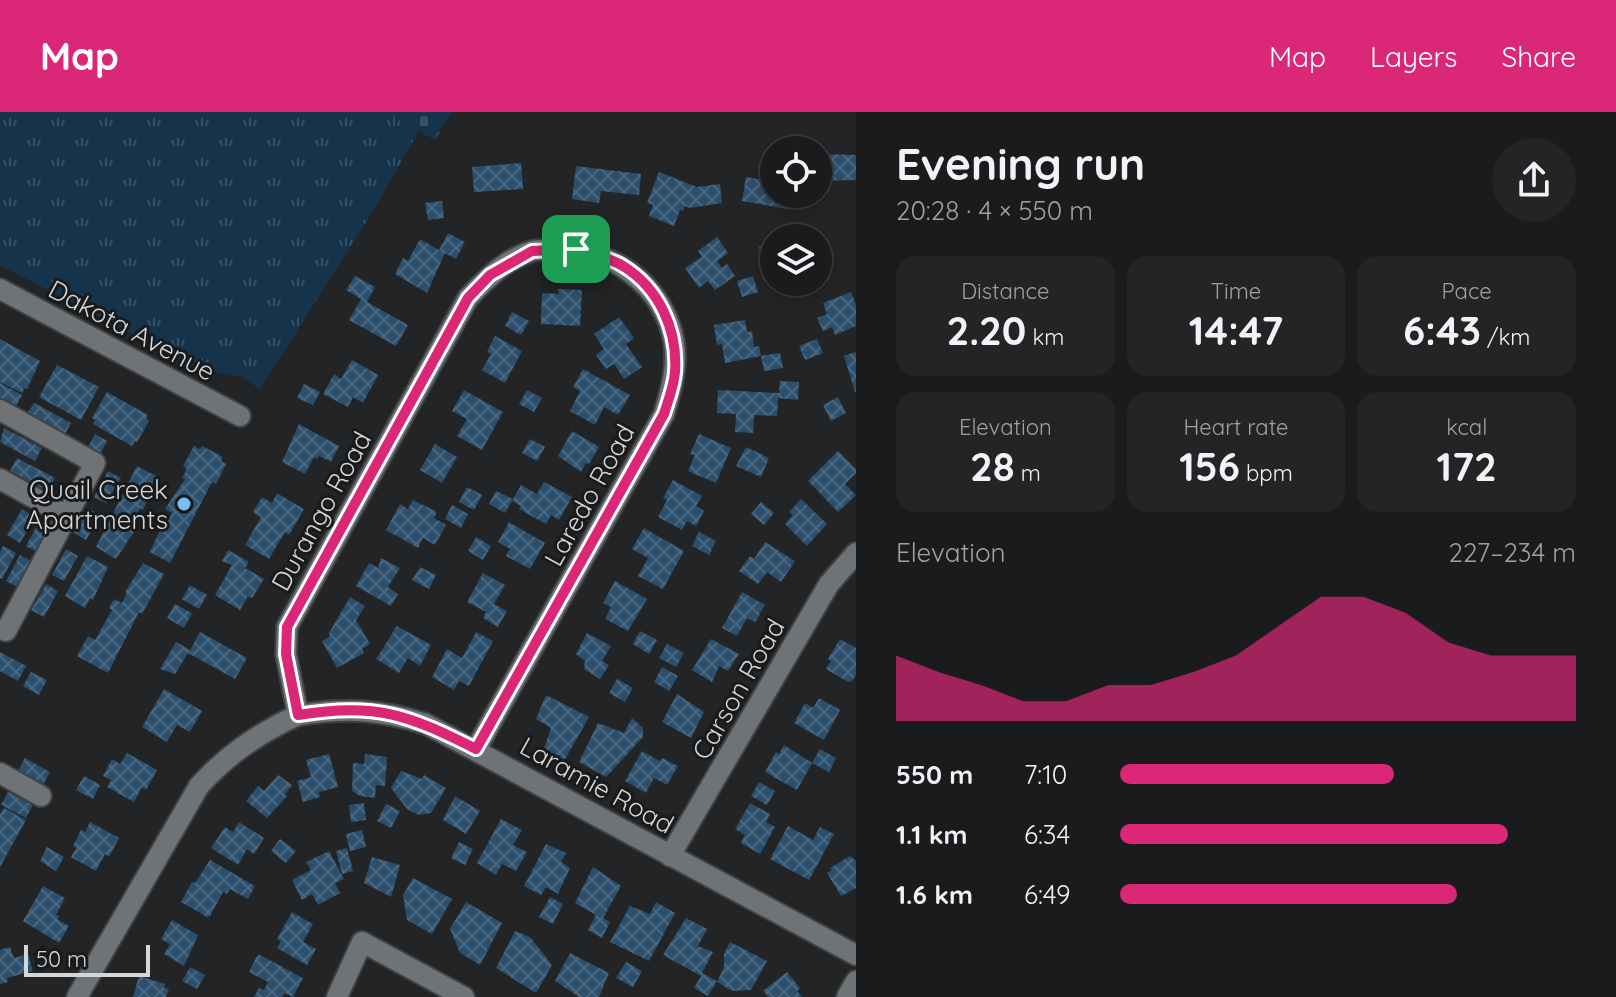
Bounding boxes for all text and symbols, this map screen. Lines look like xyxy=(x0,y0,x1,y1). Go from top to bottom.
text: Map xyxy=(40,32,119,80)
text: Map xyxy=(1269,39,1326,74)
text: Layers xyxy=(1370,39,1457,74)
text: Share xyxy=(1501,39,1576,74)
map controls xyxy=(760,136,832,296)
button: locate xyxy=(760,136,832,208)
text: Evening run xyxy=(896,136,1145,191)
button: share xyxy=(1492,138,1576,222)
text: 20:28 · 4 × 550 m xyxy=(896,194,1093,227)
pin xyxy=(542,215,610,283)
button: layers xyxy=(760,224,832,296)
icon: arrive xyxy=(554,227,598,271)
street label: Dakota Avenue xyxy=(43,272,221,388)
text: Distance xyxy=(961,277,1049,305)
text: Time xyxy=(1211,277,1261,305)
text: Pace xyxy=(1442,277,1492,305)
text: 2.20 xyxy=(946,305,1026,355)
text: 14:47 xyxy=(1189,305,1283,355)
text: 6:43 xyxy=(1403,305,1481,355)
text: km xyxy=(1026,323,1064,351)
text: /km xyxy=(1481,323,1530,351)
text: Elevation xyxy=(959,413,1052,441)
text: Heart rate xyxy=(1184,413,1288,441)
text: kcal xyxy=(1446,413,1487,441)
street label: Laredo Road xyxy=(537,418,641,572)
street label: Durango Road xyxy=(264,426,378,596)
text: 28 xyxy=(970,441,1015,491)
text: 156 xyxy=(1179,441,1240,491)
text: 172 xyxy=(1437,441,1497,491)
text: m xyxy=(1015,459,1041,487)
text: bpm xyxy=(1240,459,1293,487)
place label: Quail Creek Apartments xyxy=(26,473,168,536)
marker: Quail Creek Apartments xyxy=(175,495,193,513)
text: Elevation xyxy=(896,536,1006,569)
text: 227–234 m xyxy=(1449,536,1576,569)
street label: Carson Road xyxy=(684,613,792,765)
street label: Laramie Road xyxy=(514,729,680,841)
text: 550 m xyxy=(896,758,973,791)
text: 7:10 xyxy=(1024,758,1067,791)
text: 1.1 km xyxy=(896,818,967,851)
text: 6:34 xyxy=(1024,818,1070,851)
text: 1.6 km xyxy=(896,878,973,911)
text: 6:49 xyxy=(1024,878,1071,911)
scale bar xyxy=(24,941,150,977)
text: 50 m xyxy=(36,945,87,973)

